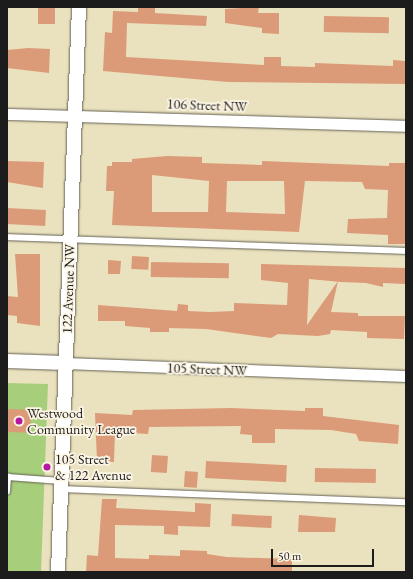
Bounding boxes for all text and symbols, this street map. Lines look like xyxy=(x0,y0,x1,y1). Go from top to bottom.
street label: 106 Street NW xyxy=(167,95,247,115)
street label: 122 Avenue NW xyxy=(58,244,78,334)
street label: 105 Street NW xyxy=(167,359,247,379)
place label: Westwood Community League xyxy=(27,405,135,438)
marker: Westwood Community League xyxy=(14,416,24,426)
place label: 105 Street & 122 Avenue xyxy=(55,451,132,484)
marker: 105 Street & 122 Avenue xyxy=(42,462,52,472)
scale bar xyxy=(273,541,376,567)
text: 50 m xyxy=(278,548,301,564)

